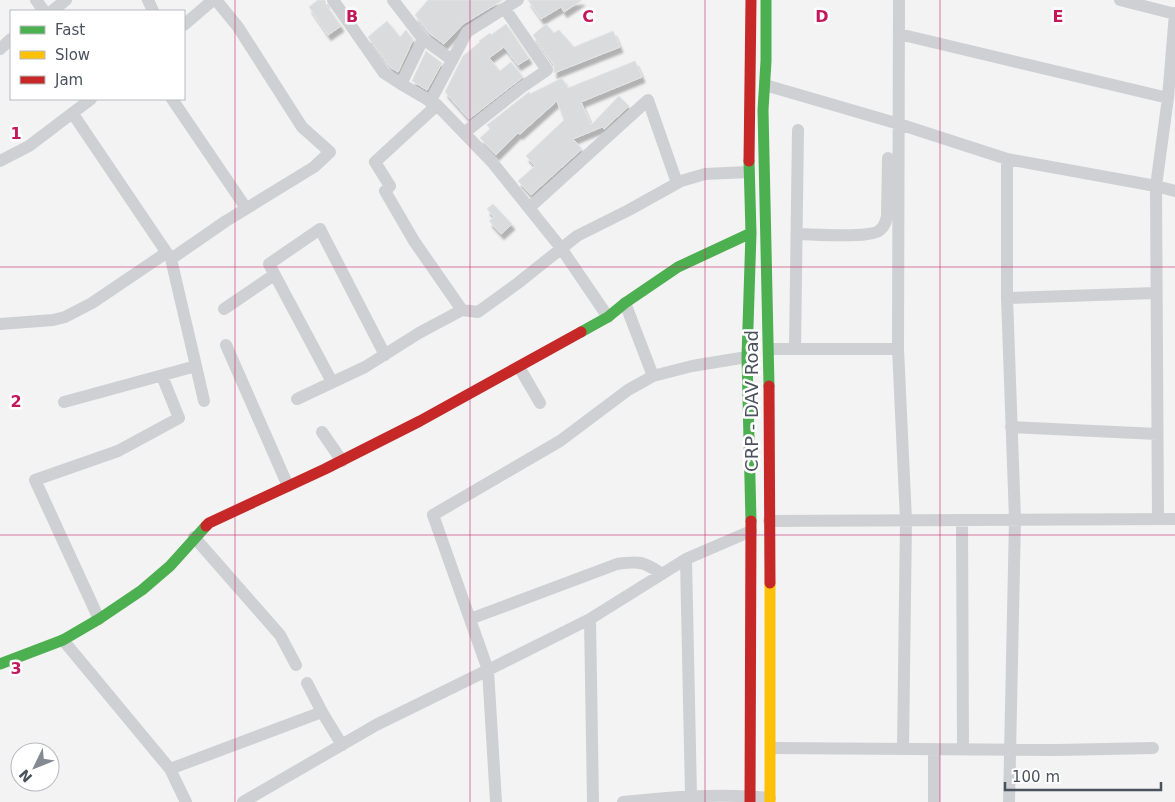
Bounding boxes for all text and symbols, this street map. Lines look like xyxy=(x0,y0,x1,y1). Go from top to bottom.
text: B xyxy=(346,7,358,26)
text: C xyxy=(582,7,594,26)
text: D xyxy=(815,7,829,26)
text: E xyxy=(1053,7,1063,26)
legend xyxy=(10,10,185,100)
text: Fast xyxy=(55,21,85,39)
text: Slow xyxy=(55,46,90,64)
text: Jam xyxy=(54,71,83,89)
text: 1 xyxy=(10,124,22,143)
street label: CRP - DAV Road xyxy=(741,330,762,472)
text: 2 xyxy=(10,392,22,411)
text: 3 xyxy=(10,659,22,678)
north arrow xyxy=(10,742,60,792)
scale bar xyxy=(1005,760,1161,792)
text: N xyxy=(16,766,35,786)
text: 100 m xyxy=(1012,768,1060,786)

